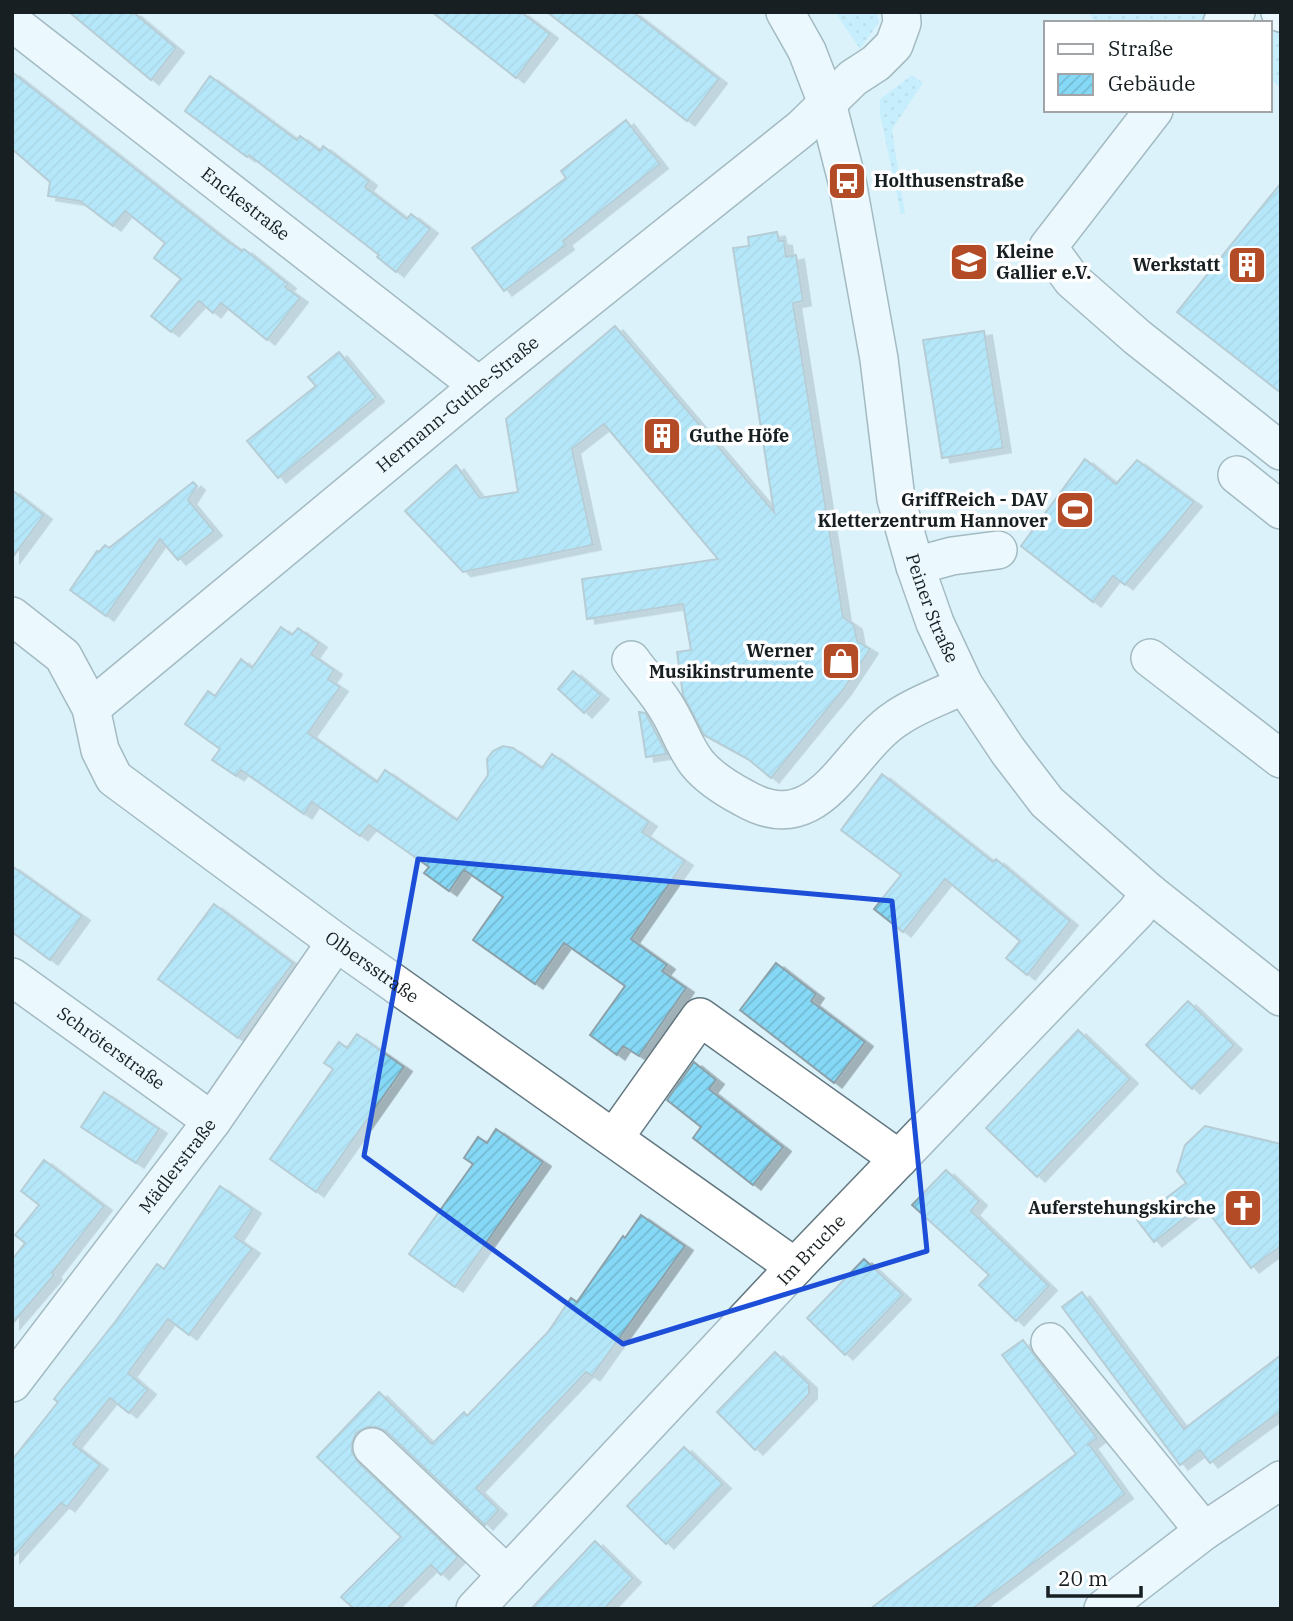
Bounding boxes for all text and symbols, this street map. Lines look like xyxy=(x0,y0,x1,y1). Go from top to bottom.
legend xyxy=(1044,21,1272,112)
text: Straße xyxy=(1108,34,1173,62)
text: Gebäude xyxy=(1108,69,1196,97)
bus stop icon: Holthusenstraße xyxy=(826,160,868,202)
street label: Enckestraße xyxy=(197,162,295,245)
place label: Holthusenstraße xyxy=(874,169,1024,192)
place label: Kleine Gallier e.V. xyxy=(996,240,1091,284)
school or university icon: Kleine Gallier e.V. xyxy=(948,241,990,283)
building icon: Werkstatt xyxy=(1226,244,1268,286)
place label: Werkstatt xyxy=(1133,253,1220,276)
street label: Hermann-Guthe-Straße xyxy=(371,331,543,477)
building icon: Guthe Höfe xyxy=(641,415,683,457)
place label: Guthe Höfe xyxy=(689,424,789,447)
place label: GriffReich - DAV Kletterzentrum Hannover xyxy=(817,488,1048,532)
sports icon: GriffReich - DAV Kletterzentrum Hannover xyxy=(1054,489,1096,531)
street label: Peiner Straße xyxy=(901,551,964,666)
place label: Werner Musikinstrumente xyxy=(649,639,814,683)
shop icon: Werner Musikinstrumente xyxy=(820,640,862,682)
street label: Olbersstraße xyxy=(321,926,423,1008)
street label: Schröterstraße xyxy=(53,1001,170,1094)
street label: Mädlerstraße xyxy=(134,1114,221,1218)
church icon: Auferstehungskirche xyxy=(1222,1187,1264,1229)
place label: Auferstehungskirche xyxy=(1028,1196,1216,1219)
street label: Im Bruche xyxy=(772,1209,850,1290)
scale bar xyxy=(1048,1554,1141,1598)
text: 20 m xyxy=(1058,1564,1108,1592)

